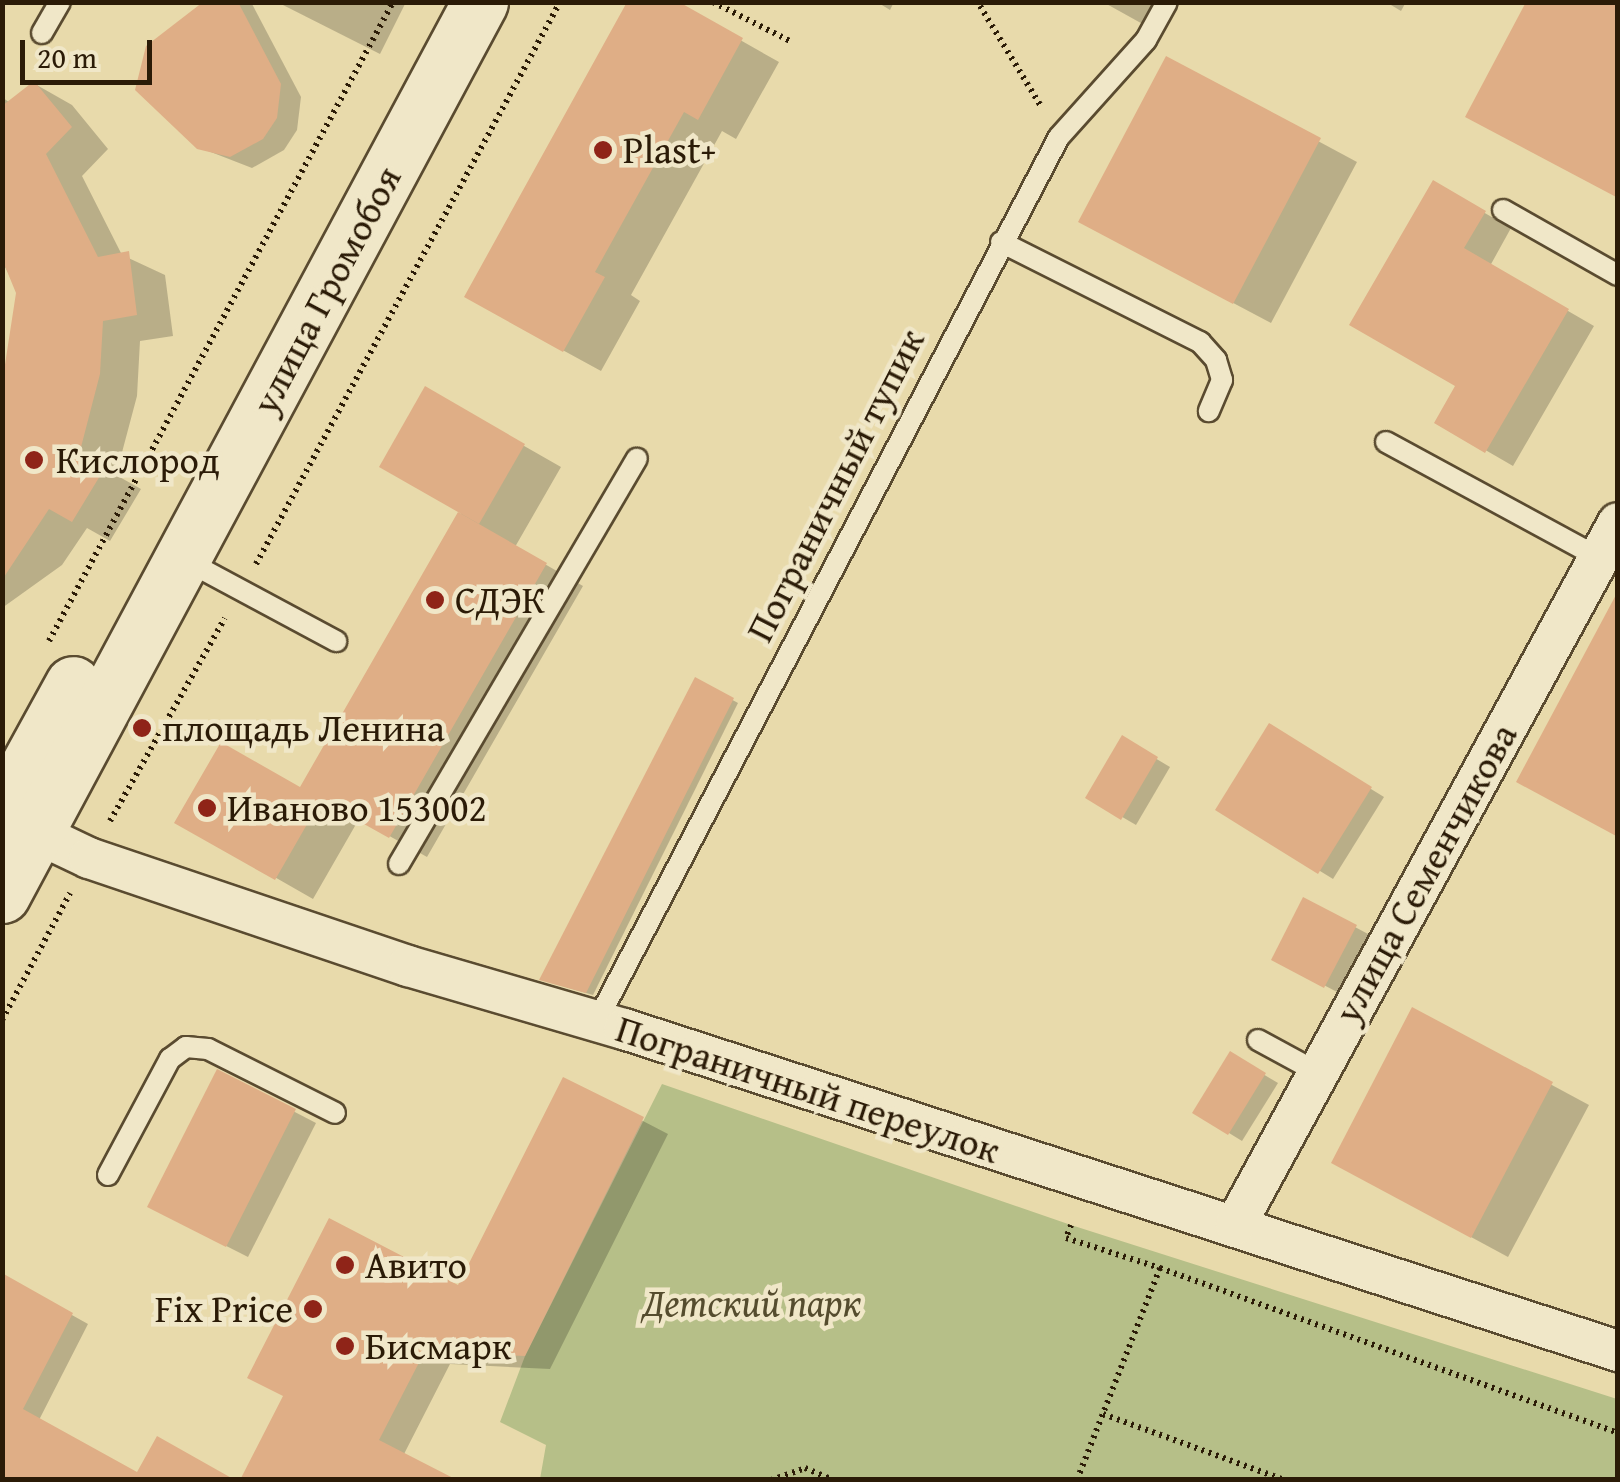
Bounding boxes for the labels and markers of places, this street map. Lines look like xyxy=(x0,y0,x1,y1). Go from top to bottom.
place label: Plast+ xyxy=(623,127,716,173)
marker: Plast+ xyxy=(592,139,614,161)
place label: Кислород xyxy=(56,437,220,483)
marker: Кислород xyxy=(21,447,47,473)
place label: СДЭК xyxy=(455,577,545,623)
marker: СДЭК xyxy=(424,589,446,611)
place label: площадь Ленина xyxy=(162,705,445,751)
marker: площадь Ленина xyxy=(131,717,153,739)
place label: Иваново 153002 xyxy=(227,785,487,831)
marker: Иваново 153002 xyxy=(196,797,218,819)
place label: Авито xyxy=(365,1242,467,1288)
marker: Авито xyxy=(334,1254,356,1276)
place label: Fix Price xyxy=(155,1286,293,1332)
marker: Fix Price xyxy=(302,1298,324,1320)
place label: Бисмарк xyxy=(365,1323,512,1369)
marker: Бисмарк xyxy=(334,1335,356,1357)

